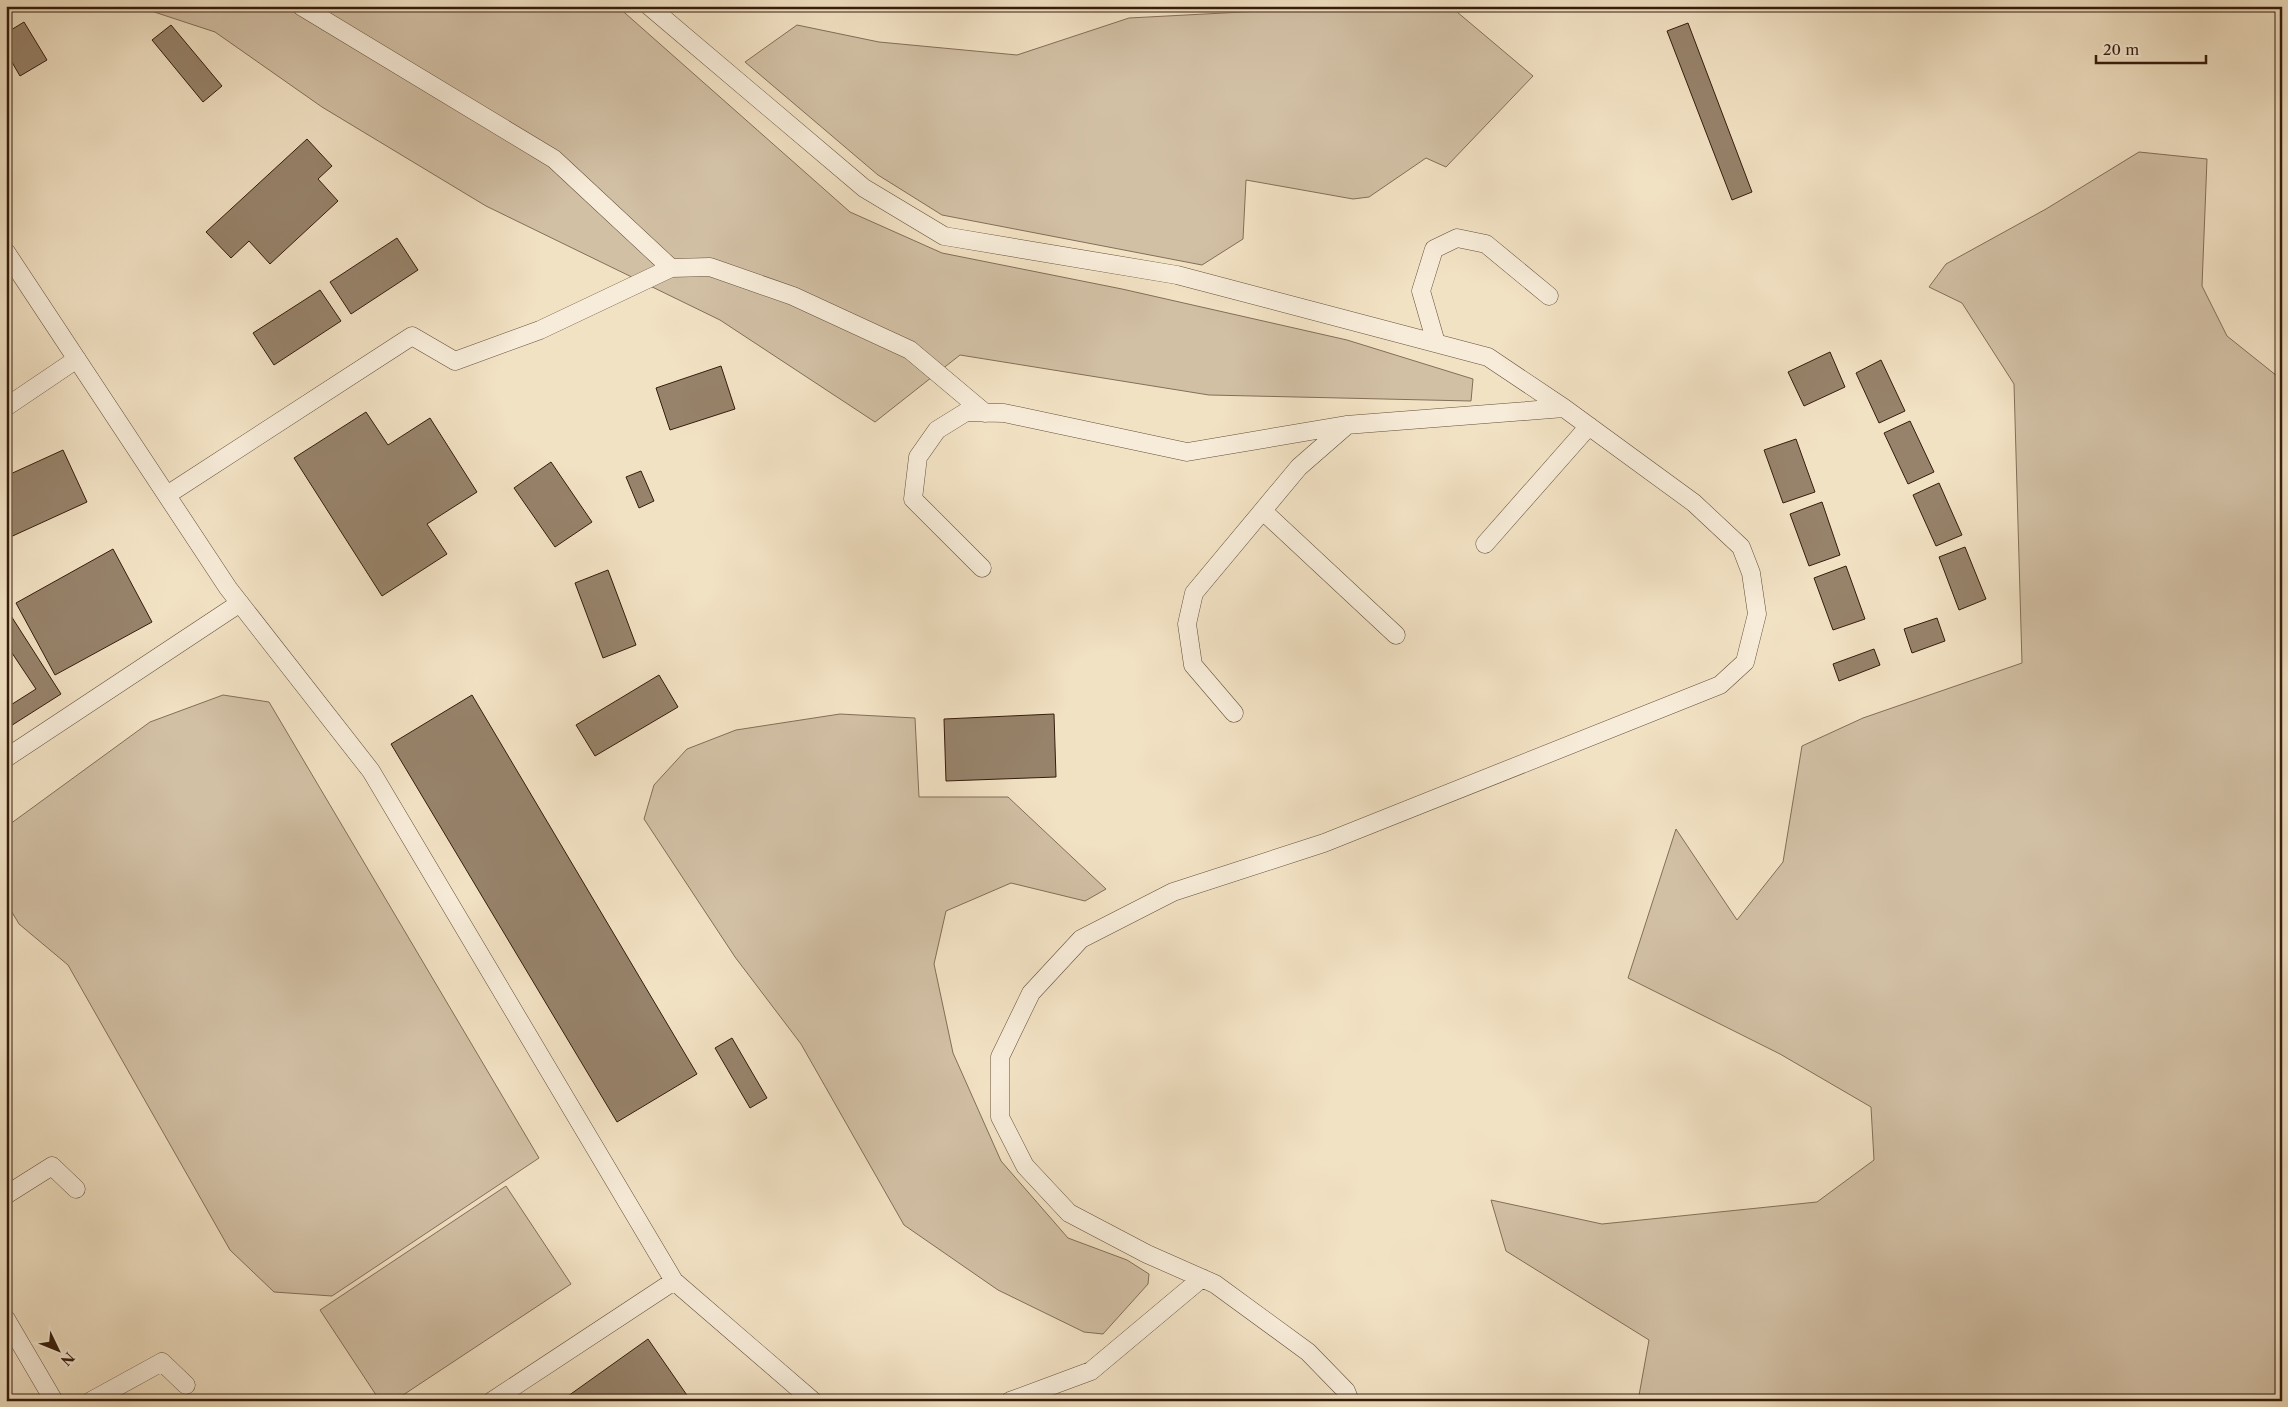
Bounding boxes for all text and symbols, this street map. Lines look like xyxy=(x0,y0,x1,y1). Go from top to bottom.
scale bar xyxy=(2096,32,2206,64)
text: 20 m xyxy=(2103,40,2139,59)
north arrow xyxy=(32,1324,82,1374)
text: N xyxy=(57,1348,78,1369)

